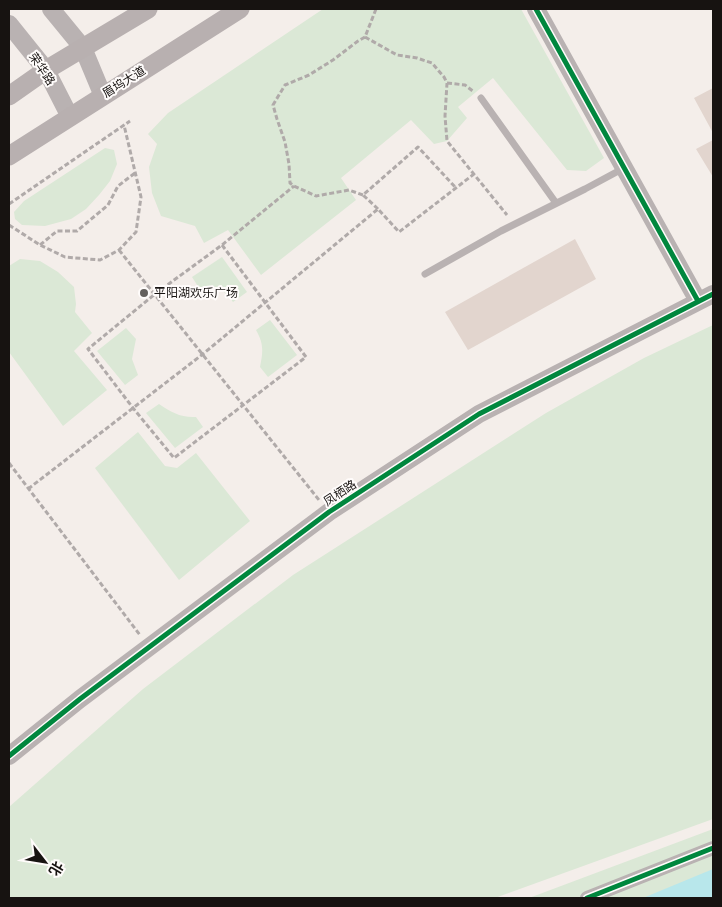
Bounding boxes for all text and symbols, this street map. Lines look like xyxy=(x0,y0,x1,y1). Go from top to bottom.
street label: 荣华路 xyxy=(27,50,59,87)
street label: 眉坞大道 xyxy=(99,62,148,100)
place label: 平阳湖欢乐广场 xyxy=(154,285,238,299)
marker: 平阳湖欢乐广场 xyxy=(138,287,150,299)
street label: 凤栖路 xyxy=(321,476,358,508)
north arrow xyxy=(20,837,70,887)
text: 北 xyxy=(46,859,67,879)

